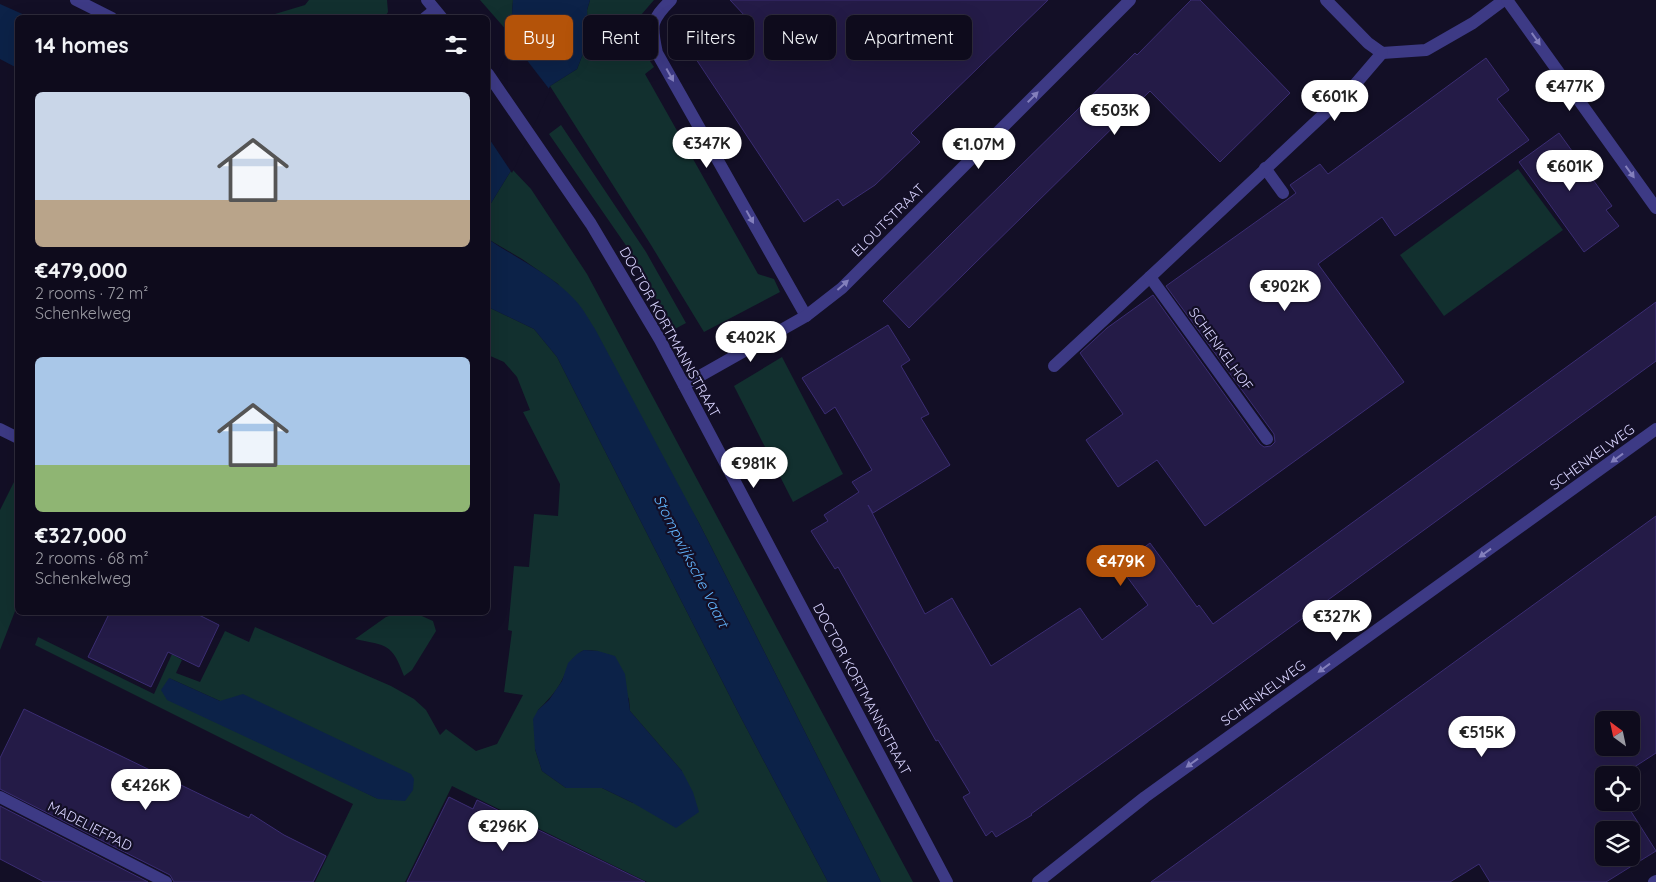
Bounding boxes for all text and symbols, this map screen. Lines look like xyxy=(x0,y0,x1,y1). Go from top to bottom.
chip: Buy xyxy=(505,15,573,60)
chip: Rent xyxy=(583,15,658,60)
chip: Filters xyxy=(668,15,754,60)
chip: New xyxy=(764,15,836,60)
chip: Apartment xyxy=(846,15,972,60)
icon: filters xyxy=(442,31,470,59)
text: 14 homes xyxy=(35,32,129,58)
one-way arrow xyxy=(1531,32,1541,46)
one-way arrow xyxy=(665,69,674,82)
pin: €477K xyxy=(1535,70,1605,112)
text: €477K xyxy=(1546,76,1594,96)
pin: €601K xyxy=(1300,80,1370,122)
text: €601K xyxy=(1312,86,1358,106)
one-way arrow xyxy=(1027,91,1039,103)
pin: €503K xyxy=(1080,94,1150,136)
text: €503K xyxy=(1091,100,1139,120)
icon: home xyxy=(208,125,298,215)
pin: €347K xyxy=(672,126,742,169)
pin: €1.07M xyxy=(938,128,1020,170)
text: €347K xyxy=(684,133,730,153)
text: €1.07M xyxy=(953,134,1005,154)
pin: €601K xyxy=(1535,150,1605,192)
text: €601K xyxy=(1547,156,1593,176)
one-way arrow xyxy=(1625,165,1635,179)
street label: ELOUTSTRAAT xyxy=(848,180,928,260)
one-way arrow xyxy=(745,210,754,224)
street label: DOCTOR KORTMANNSTRAAT xyxy=(616,244,724,420)
text: €479,000 xyxy=(35,257,127,283)
pin: €902K xyxy=(1250,270,1320,312)
text: €902K xyxy=(1261,276,1309,296)
one-way arrow xyxy=(837,280,850,291)
text: 2 rooms · 72 m² xyxy=(35,283,148,303)
text: Schenkelweg xyxy=(35,303,131,323)
street label: SCHENKELHOF xyxy=(1185,304,1257,394)
pin: €402K xyxy=(716,320,786,363)
text: €402K xyxy=(727,327,775,347)
icon: home xyxy=(208,390,298,480)
street label: SCHENKELWEG xyxy=(1546,420,1638,494)
pin: €981K xyxy=(719,446,789,489)
text: €981K xyxy=(732,453,776,473)
one-way arrow xyxy=(1610,453,1624,463)
water label: Stompwijksche Vaart xyxy=(650,491,734,632)
text: €327,000 xyxy=(35,522,127,548)
pin: €479K xyxy=(1086,544,1156,587)
text: 2 rooms · 68 m² xyxy=(35,548,149,568)
one-way arrow xyxy=(1478,548,1492,558)
text: €479K xyxy=(1097,551,1145,571)
text: Schenkelweg xyxy=(35,568,131,588)
street label: DOCTOR KORTMANNSTRAAT xyxy=(809,600,915,778)
pin: €327K xyxy=(1302,600,1372,642)
text: €327K xyxy=(1314,606,1361,626)
street label: SCHENKELWEG xyxy=(1217,656,1309,730)
one-way arrow xyxy=(1317,663,1331,673)
north arrow xyxy=(1595,711,1640,756)
map controls xyxy=(1595,711,1640,866)
pin: €515K xyxy=(1447,716,1517,758)
text: €515K xyxy=(1459,722,1505,742)
one-way arrow xyxy=(1185,758,1199,768)
button: locate xyxy=(1595,766,1640,811)
pin: €426K xyxy=(111,768,181,811)
text: €426K xyxy=(122,775,170,795)
street label: MADELIEFPAD xyxy=(45,797,135,855)
pin: €296K xyxy=(468,810,538,852)
text: €296K xyxy=(479,816,527,836)
button: layers xyxy=(1595,821,1640,866)

